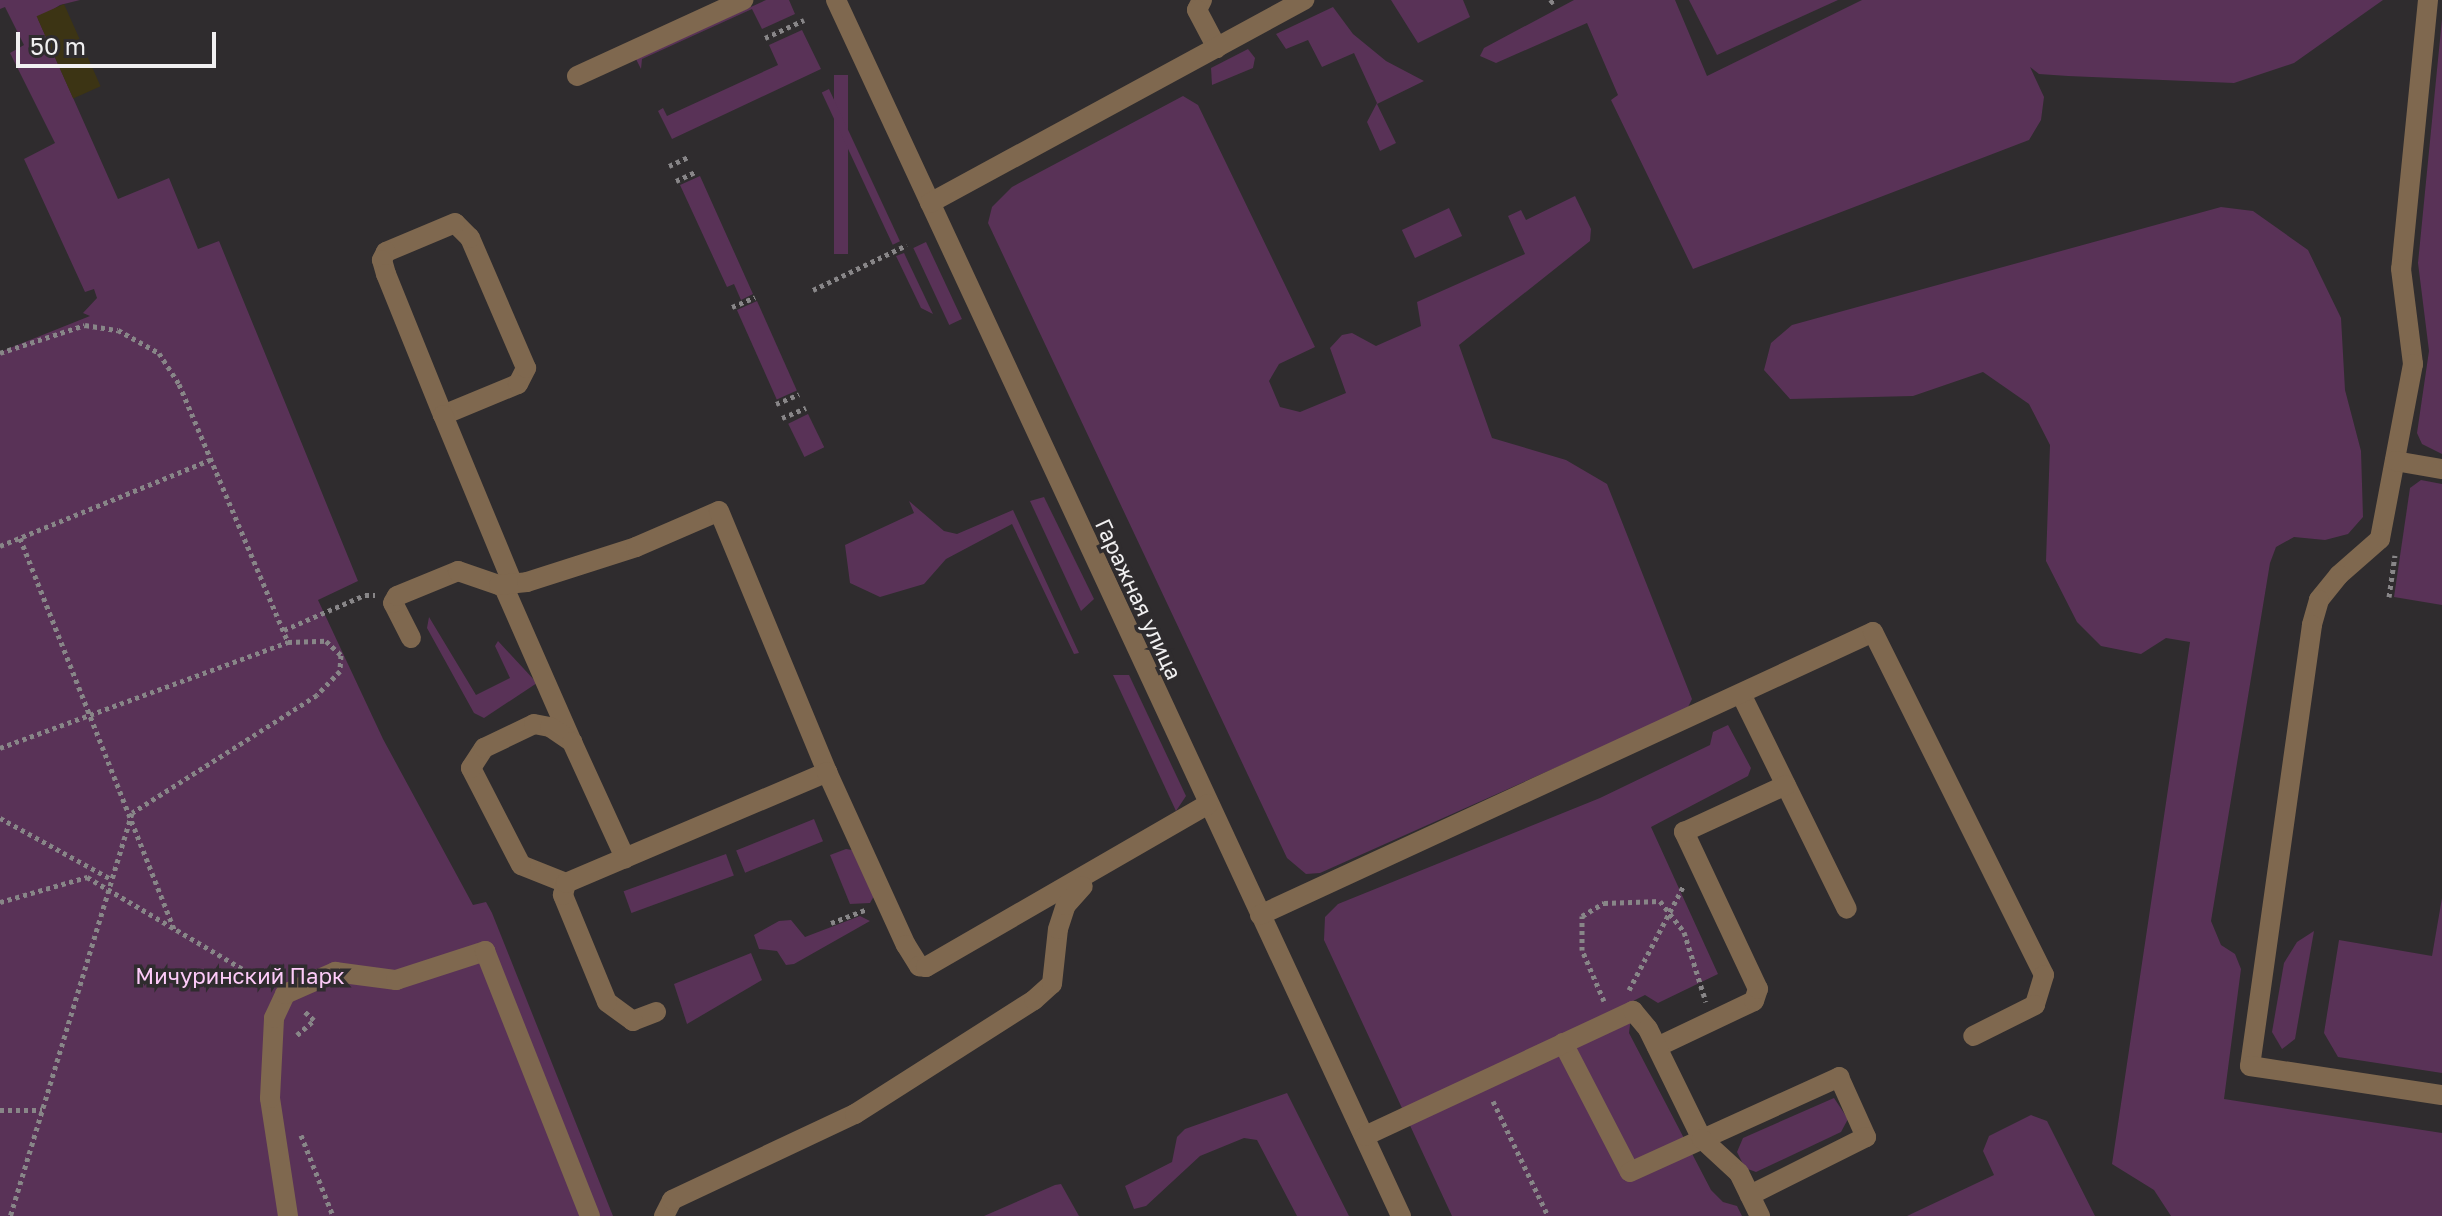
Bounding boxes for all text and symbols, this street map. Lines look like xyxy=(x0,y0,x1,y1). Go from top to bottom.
scale bar xyxy=(20,16,220,66)
text: 50 m xyxy=(30,31,86,60)
street label: Гаражная улица xyxy=(1090,514,1188,684)
park label: Мичуринский Парк xyxy=(135,963,345,989)

